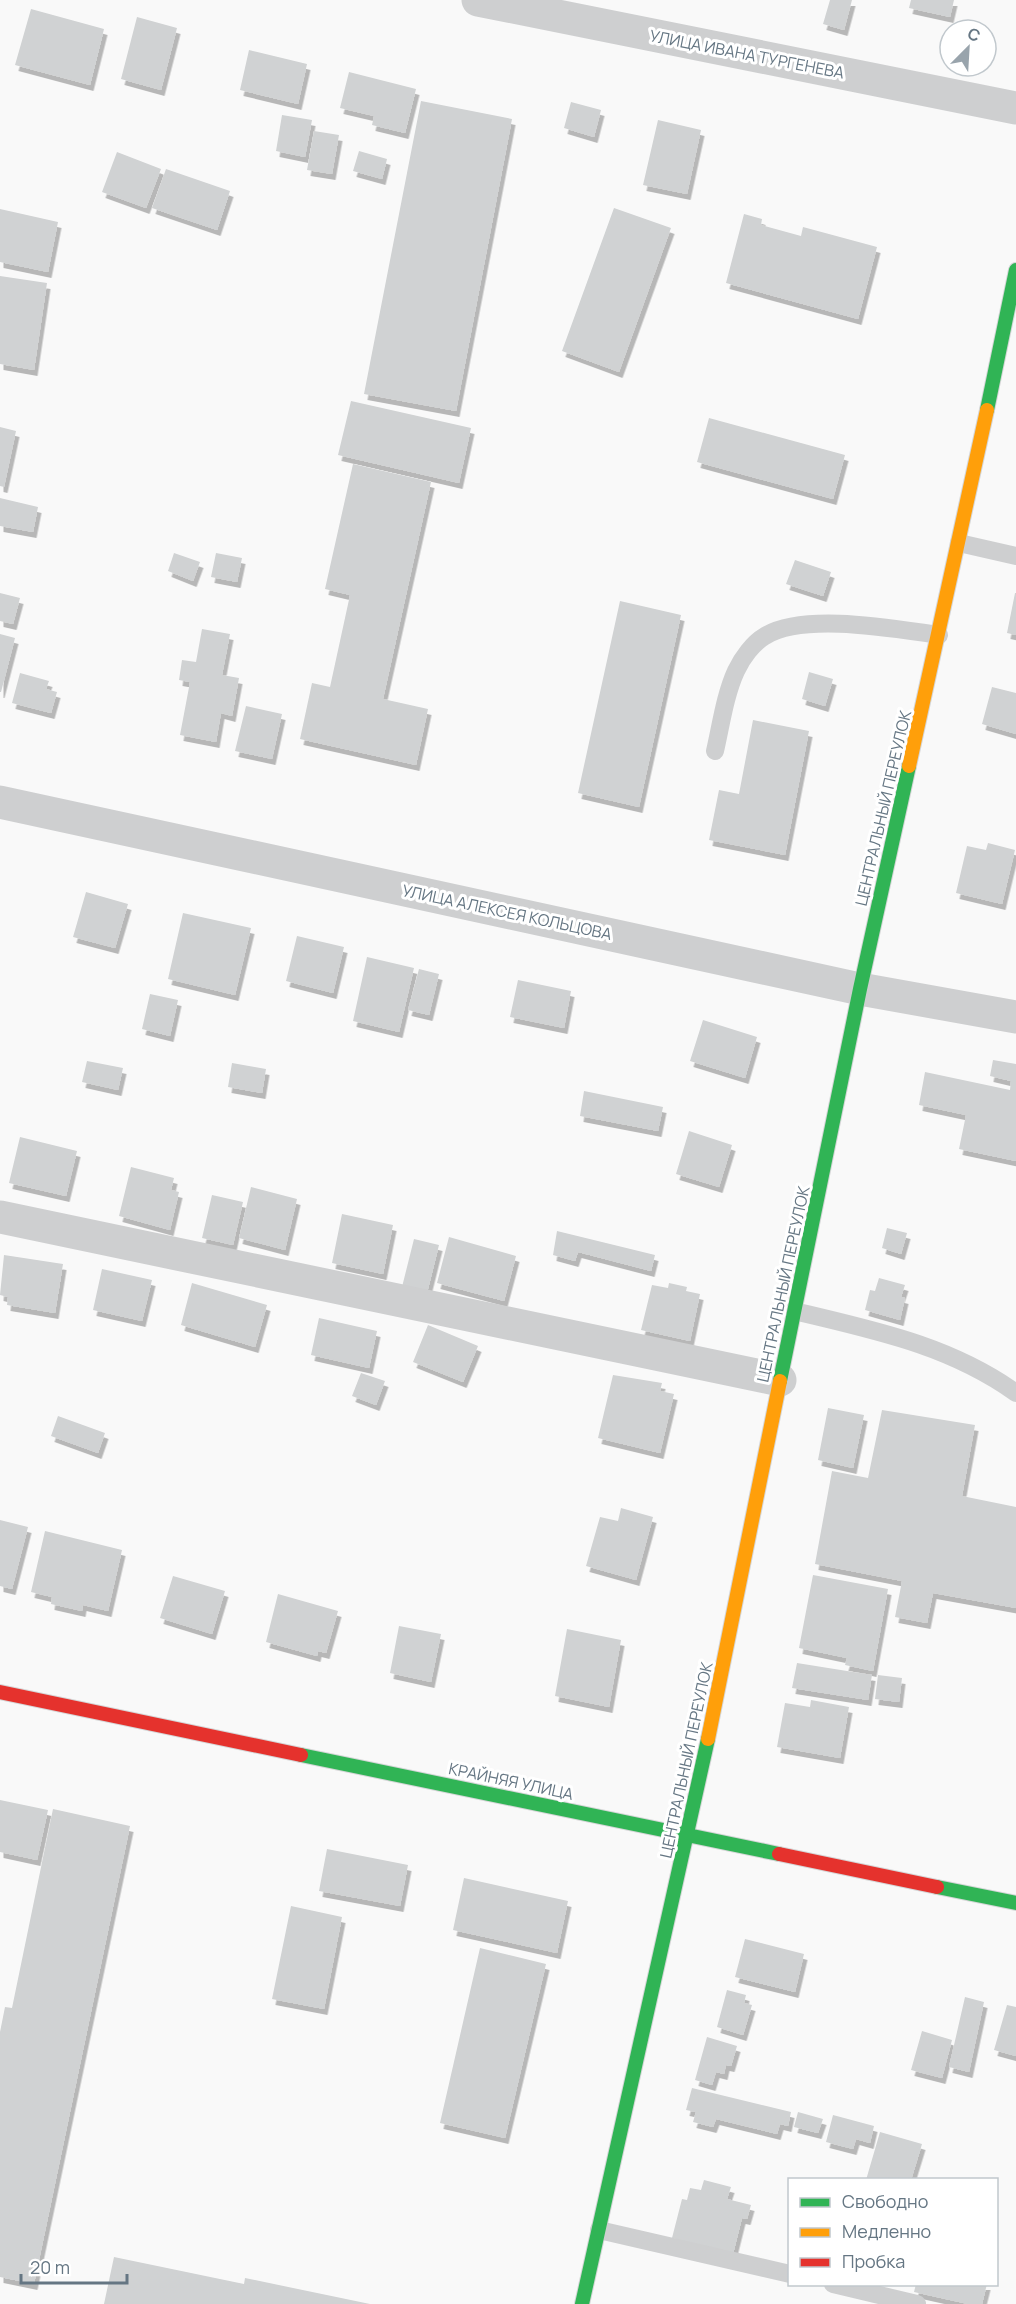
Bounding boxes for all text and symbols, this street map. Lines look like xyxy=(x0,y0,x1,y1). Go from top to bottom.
north arrow xyxy=(938,18,998,78)
text: С xyxy=(964,22,984,47)
street label: УЛИЦА ИВАНА ТУРГЕНЕВА xyxy=(648,24,846,84)
street label: ЦЕНТРАЛЬНЫЙ ПЕРЕУЛОК xyxy=(850,708,916,908)
street label: УЛИЦА АЛЕКСЕЯ КОЛЬЦОВА xyxy=(400,879,614,945)
street label: ЦЕНТРАЛЬНЫЙ ПЕРЕУЛОК xyxy=(751,1183,815,1384)
street label: ЦЕНТРАЛЬНЫЙ ПЕРЕУЛОК xyxy=(654,1659,718,1860)
street label: КРАЙНЯЯ УЛИЦА xyxy=(447,1757,575,1805)
legend xyxy=(788,2178,998,2286)
text: Свободно xyxy=(842,2189,928,2213)
text: Медленно xyxy=(842,2219,931,2243)
scale bar xyxy=(21,2247,128,2285)
text: Пробка xyxy=(842,2249,905,2273)
text: 20 m xyxy=(30,2255,70,2279)

